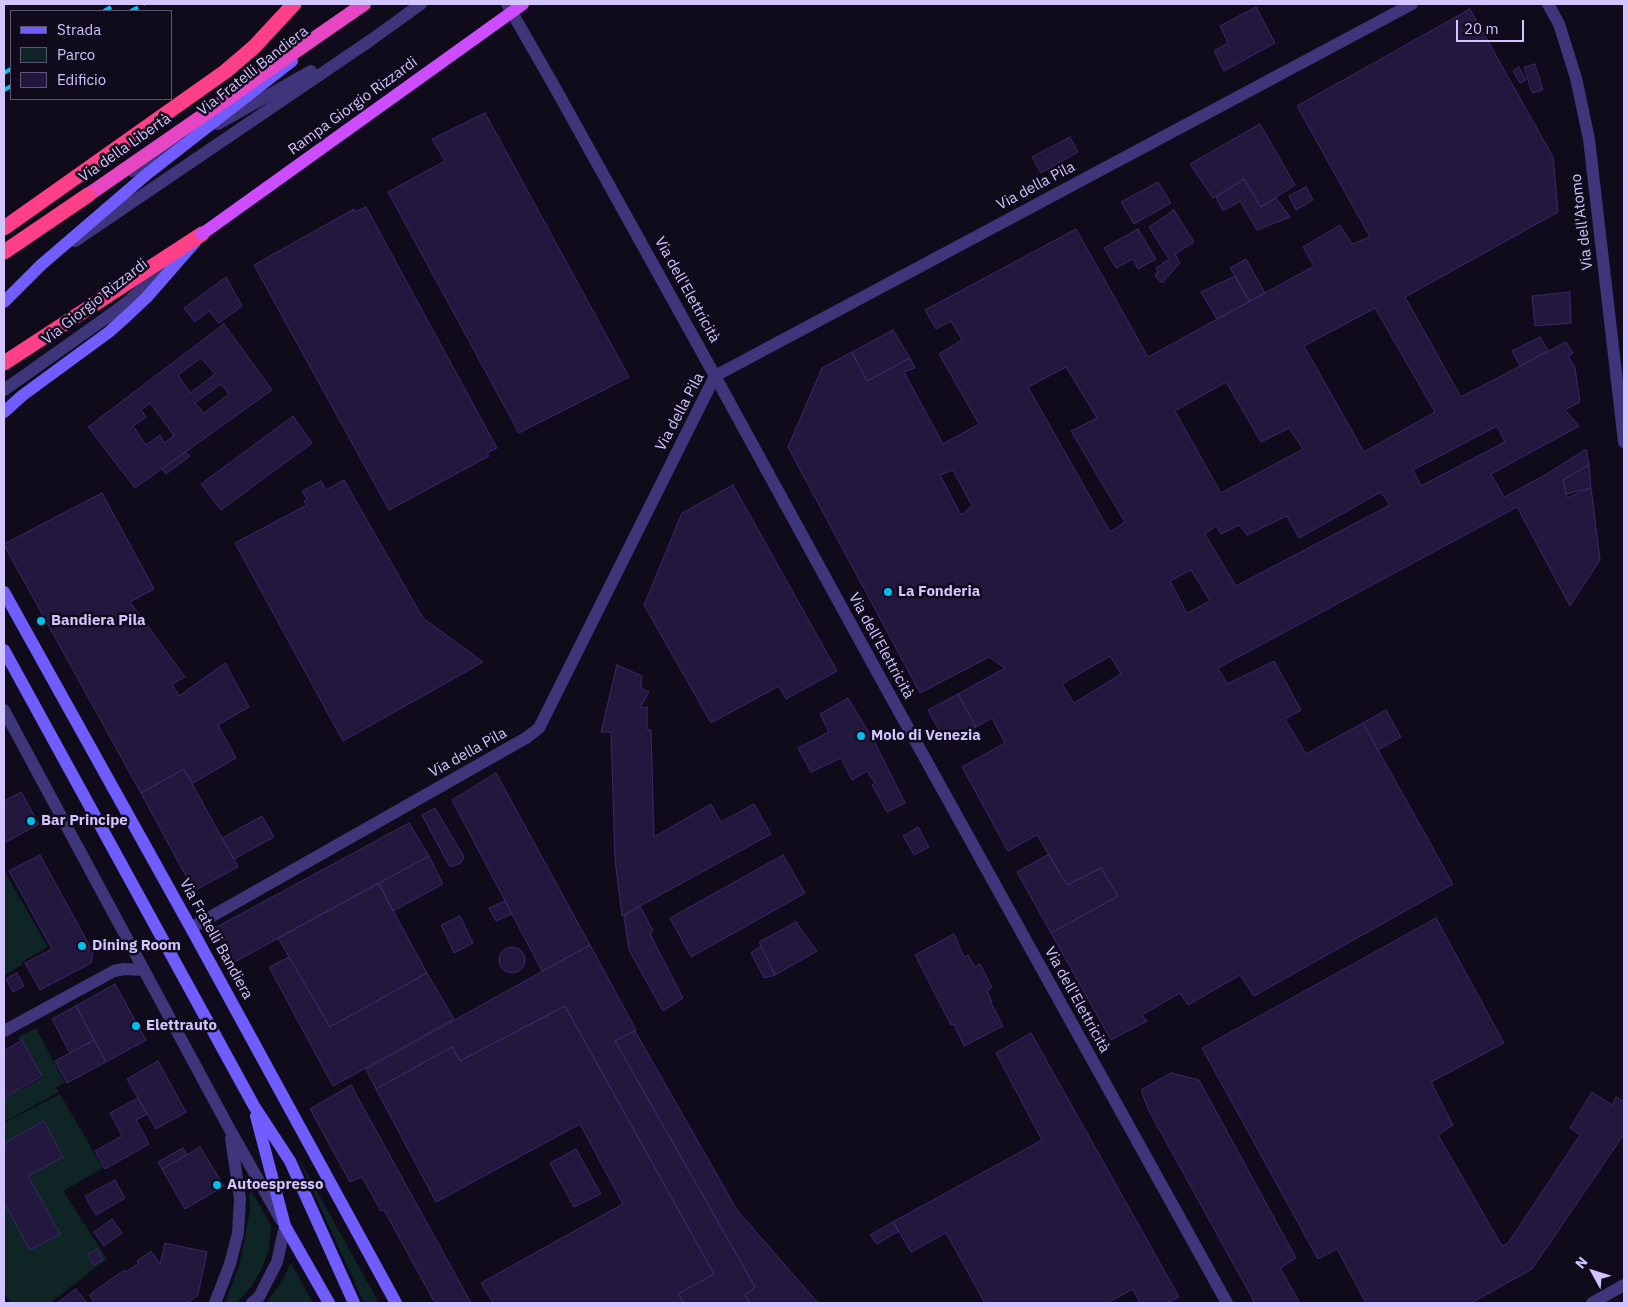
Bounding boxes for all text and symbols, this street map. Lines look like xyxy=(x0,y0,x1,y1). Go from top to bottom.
legend xyxy=(10,10,172,100)
scale bar xyxy=(1458,10,1526,42)
text: 20 m xyxy=(1464,19,1499,38)
text: Strada xyxy=(57,20,101,39)
street label: Via Fratelli Bandiera xyxy=(194,22,312,120)
text: Parco xyxy=(57,45,95,64)
street label: Rampa Giorgio Rizzardi xyxy=(285,53,421,159)
text: Edificio xyxy=(57,70,106,89)
street label: Via della Libertà xyxy=(76,110,174,186)
street label: Via della Pila xyxy=(994,158,1078,214)
street label: Via dell'Atomo xyxy=(1567,173,1597,271)
street label: Via dell'Elettricità xyxy=(650,234,724,346)
street label: Via Giorgio Rizzardi xyxy=(39,255,151,349)
street label: Via della Pila xyxy=(652,370,708,454)
place label: La Fonderia xyxy=(898,583,980,601)
marker: La Fonderia xyxy=(882,586,894,598)
street label: Via dell'Elettricità xyxy=(844,590,918,702)
place label: Bandiera Pila xyxy=(51,612,145,630)
marker: Bandiera Pila xyxy=(35,615,47,627)
street label: Via della Pila xyxy=(426,724,510,782)
place label: Molo di Venezia xyxy=(871,727,981,745)
marker: Molo di Venezia xyxy=(855,730,867,742)
place label: Bar Principe xyxy=(41,812,128,830)
marker: Bar Principe xyxy=(25,815,37,827)
street label: Via Fratelli Bandiera xyxy=(175,875,257,1003)
place label: Dining Room xyxy=(92,937,181,955)
marker: Dining Room xyxy=(76,940,88,952)
street label: Via dell'Elettricità xyxy=(1040,944,1114,1056)
place label: Elettrauto xyxy=(146,1017,217,1035)
marker: Elettrauto xyxy=(130,1020,142,1032)
place label: Autoespresso xyxy=(227,1176,323,1194)
marker: Autoespresso xyxy=(211,1179,223,1191)
north arrow xyxy=(1568,1247,1618,1297)
text: N xyxy=(1571,1253,1592,1272)

